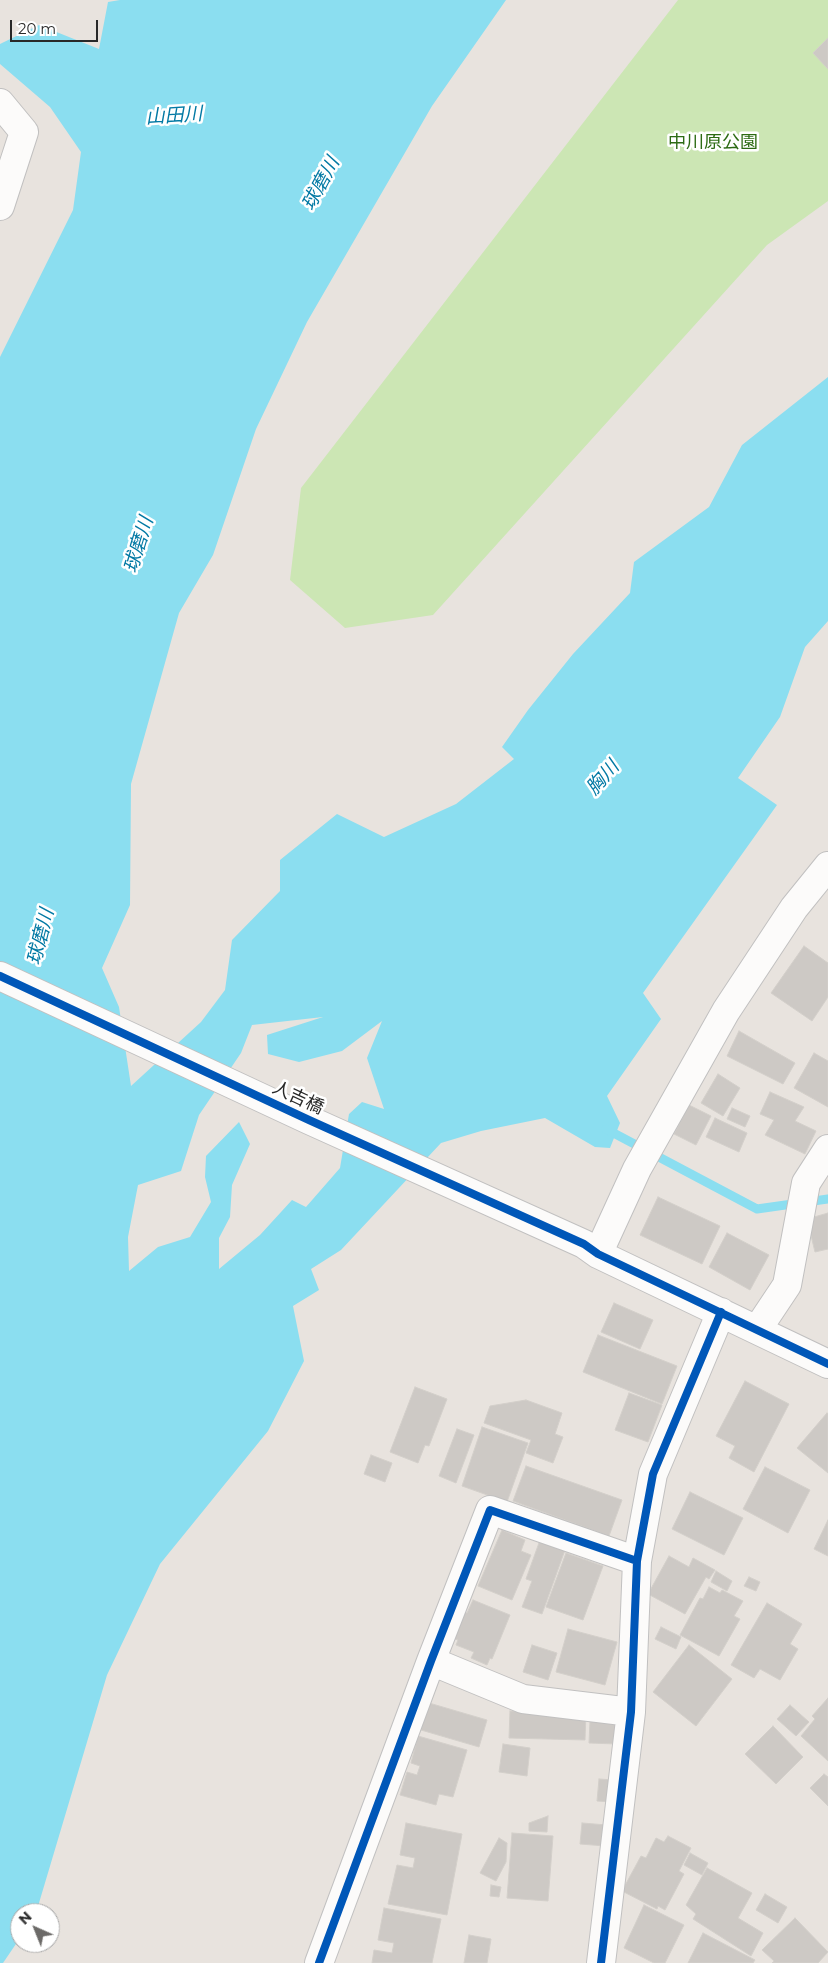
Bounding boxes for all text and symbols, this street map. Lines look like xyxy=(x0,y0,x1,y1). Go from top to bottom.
scale bar xyxy=(12,10,100,42)
text: 20 m xyxy=(18,19,56,38)
water label: 山田川 xyxy=(145,103,203,129)
park label: 中川原公園 xyxy=(668,132,758,154)
water label: 球磨川 xyxy=(298,153,344,215)
water label: 球磨川 xyxy=(120,514,158,576)
water label: 胸川 xyxy=(582,756,624,800)
water label: 球磨川 xyxy=(23,907,59,967)
street label: 人吉橋 xyxy=(269,1077,327,1119)
north arrow xyxy=(10,1903,60,1953)
text: N xyxy=(15,1908,36,1928)

